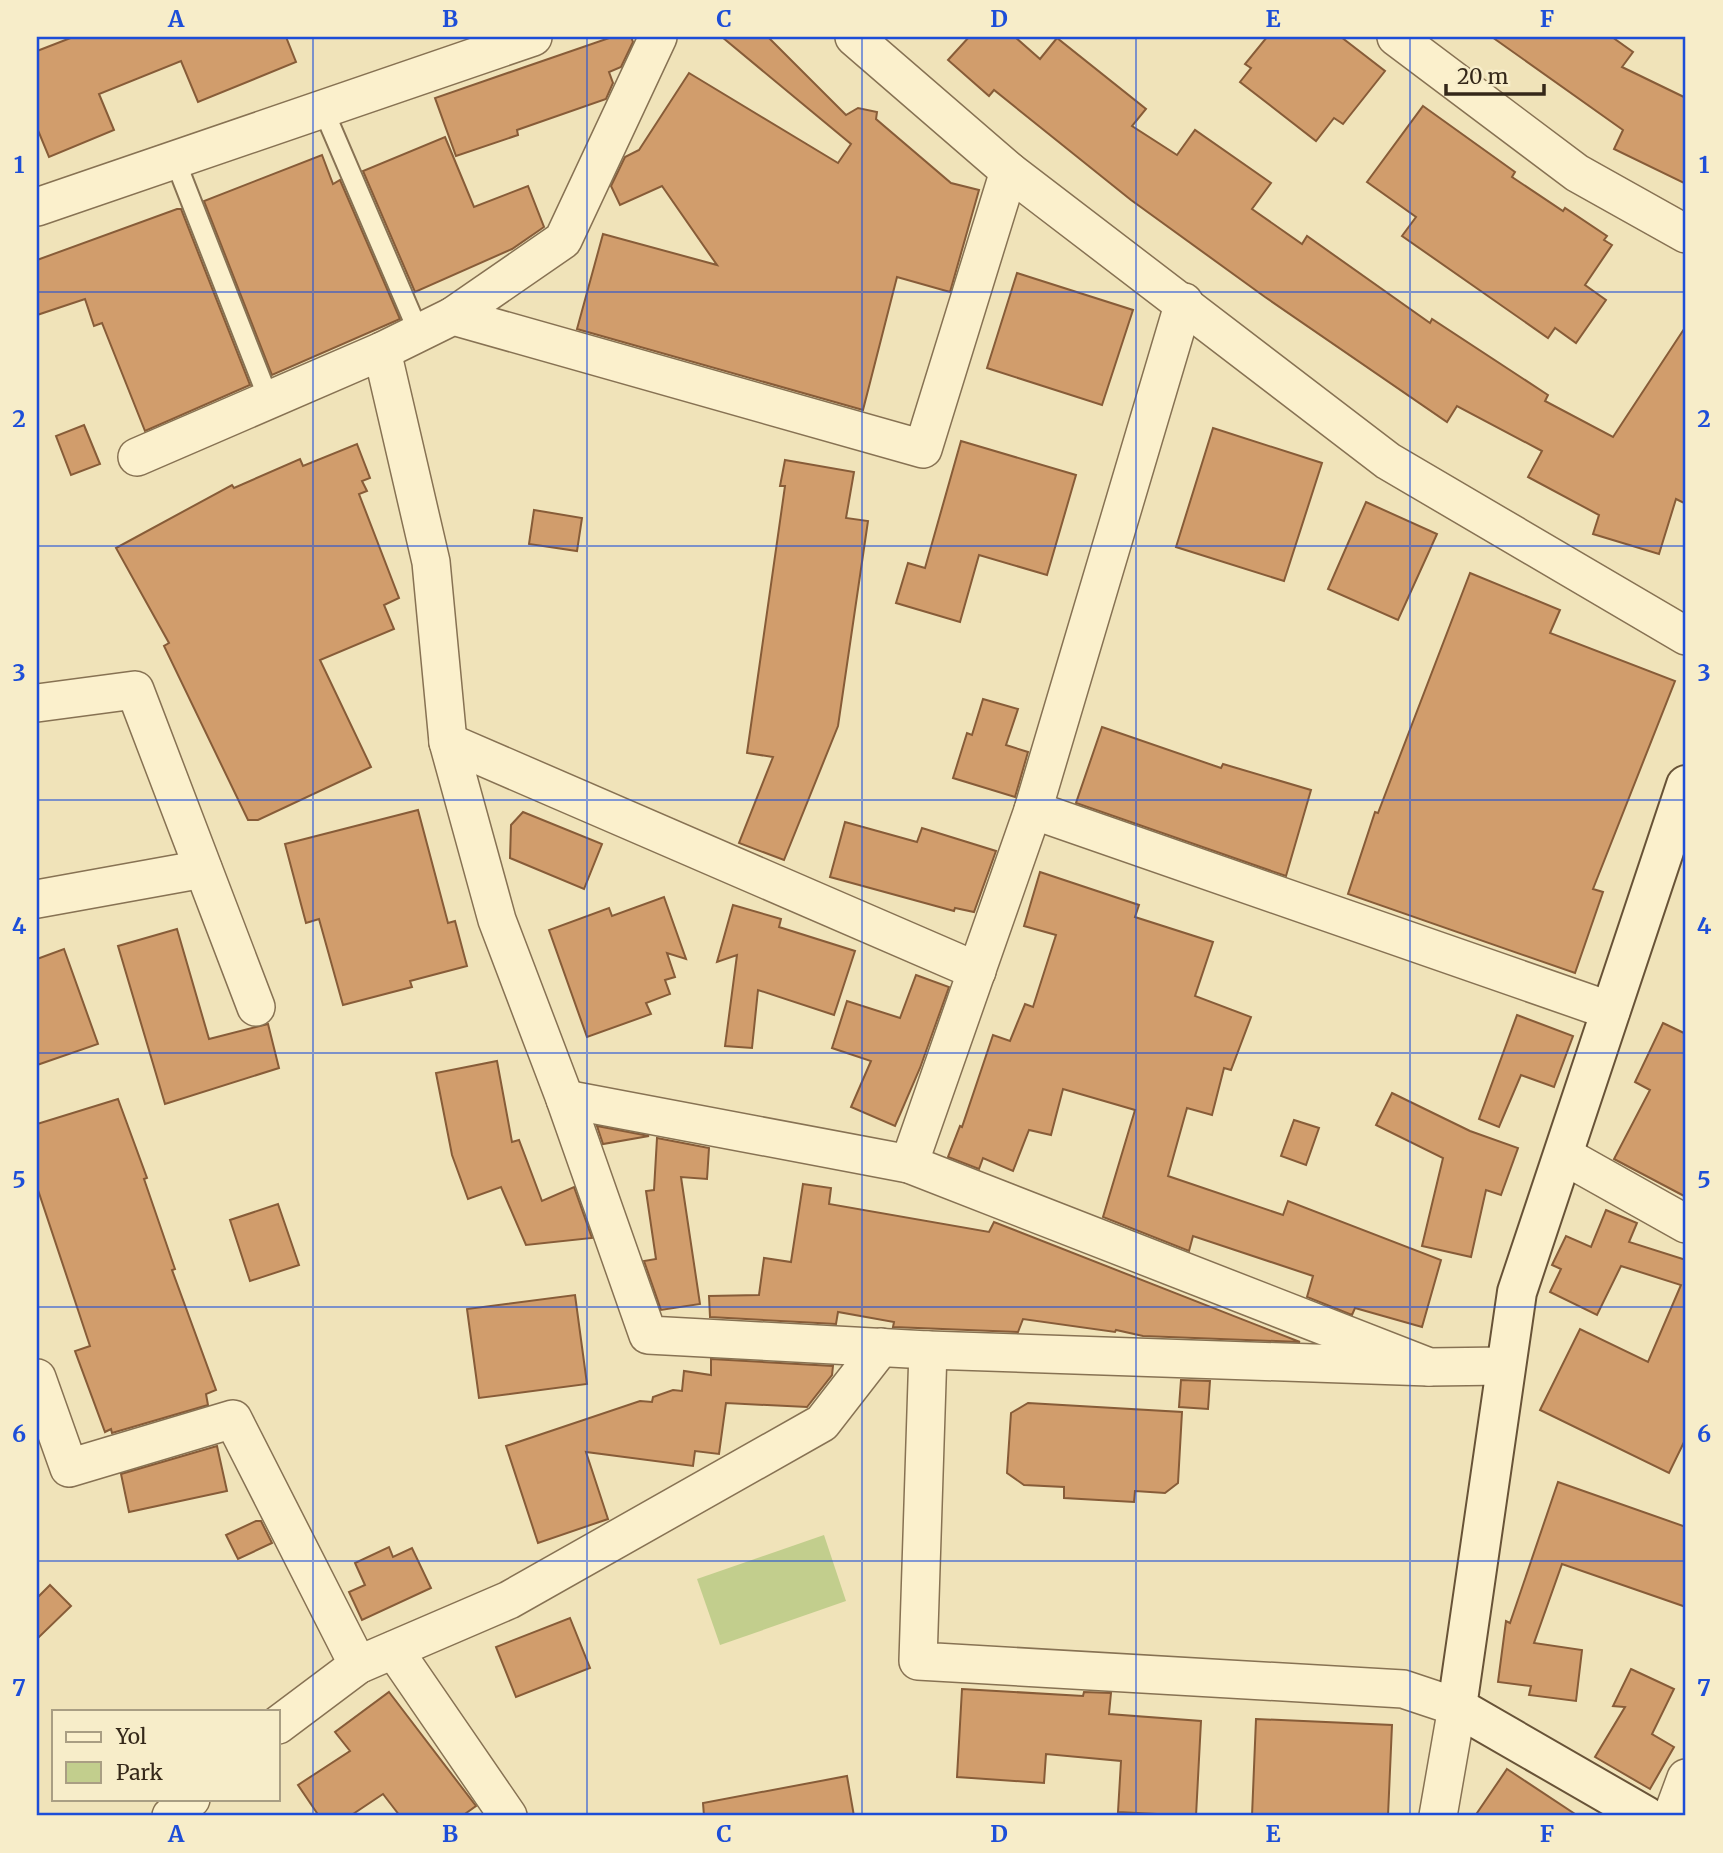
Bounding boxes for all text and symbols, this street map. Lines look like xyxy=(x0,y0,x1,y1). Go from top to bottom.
text: A xyxy=(167,4,185,33)
text: B xyxy=(442,4,458,33)
text: C xyxy=(716,4,732,33)
text: D xyxy=(990,4,1008,33)
text: E xyxy=(1265,4,1281,33)
text: F xyxy=(1540,4,1554,33)
scale bar xyxy=(1446,52,1544,96)
text: 20 m xyxy=(1457,63,1509,90)
text: 1 xyxy=(14,150,25,179)
text: 1 xyxy=(1699,150,1710,179)
text: 2 xyxy=(12,404,26,433)
text: 2 xyxy=(1697,404,1711,433)
text: 3 xyxy=(12,658,26,687)
text: 3 xyxy=(1697,658,1711,687)
text: 4 xyxy=(12,911,27,940)
text: 4 xyxy=(1697,911,1712,940)
text: 5 xyxy=(12,1165,26,1194)
text: 5 xyxy=(1697,1165,1711,1194)
text: 6 xyxy=(12,1419,26,1448)
text: 6 xyxy=(1697,1419,1711,1448)
text: 7 xyxy=(12,1673,26,1702)
text: 7 xyxy=(1697,1673,1711,1702)
legend xyxy=(52,1710,280,1800)
text: Yol xyxy=(115,1723,147,1750)
text: Park xyxy=(116,1759,163,1786)
text: A xyxy=(167,1819,185,1848)
text: B xyxy=(442,1819,458,1848)
text: C xyxy=(716,1819,732,1848)
text: D xyxy=(990,1819,1008,1848)
text: E xyxy=(1265,1819,1281,1848)
text: F xyxy=(1540,1819,1554,1848)

